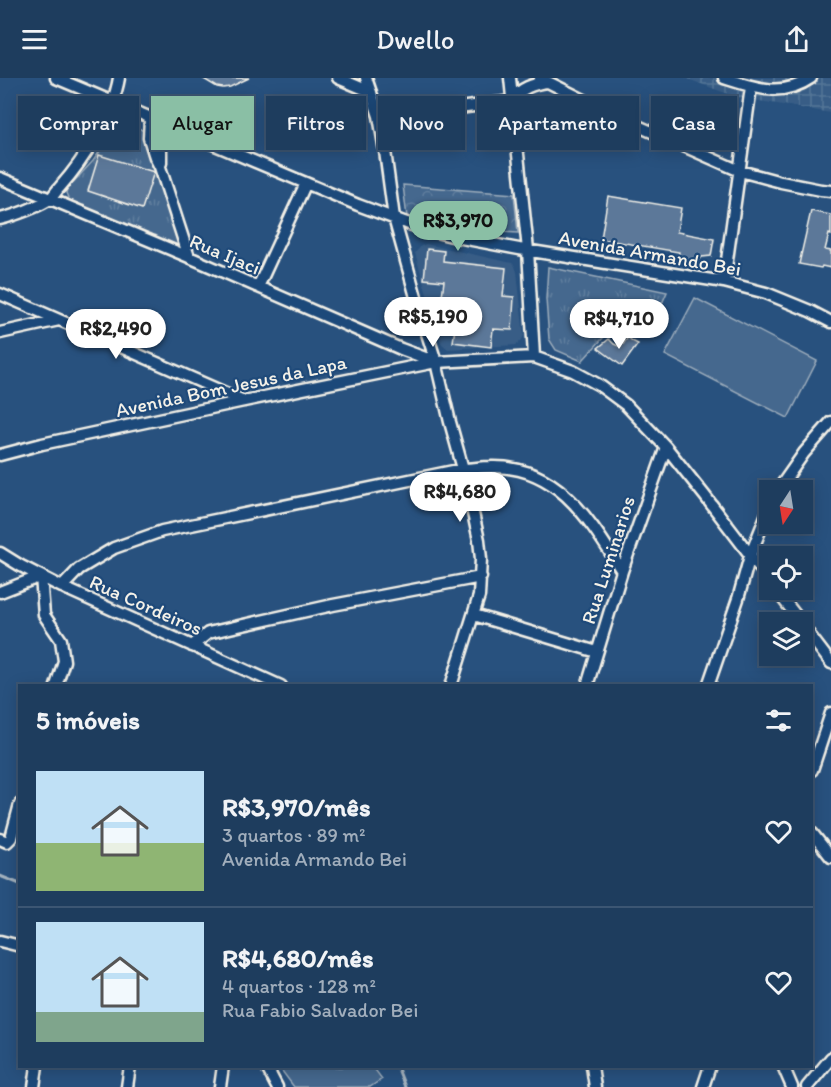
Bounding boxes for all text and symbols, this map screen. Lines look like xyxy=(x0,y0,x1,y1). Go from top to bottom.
icon: menu xyxy=(18,23,51,56)
text: Dwello xyxy=(376,23,455,56)
icon: share xyxy=(780,23,813,56)
chip: Comprar xyxy=(18,96,139,150)
chip: Alugar xyxy=(151,96,254,150)
chip: Filtros xyxy=(266,96,366,150)
chip: Novo xyxy=(378,96,465,150)
chip: Apartamento xyxy=(477,96,639,150)
chip: Casa xyxy=(651,96,737,150)
pin: R$3,970 xyxy=(403,201,513,252)
text: R$3,970 xyxy=(423,208,493,232)
street label: Avenida Armando Bei xyxy=(557,225,743,281)
street label: Rua Ijaci xyxy=(186,228,264,280)
pin: R$5,190 xyxy=(378,297,488,348)
pin: R$4,710 xyxy=(564,299,674,350)
text: R$5,190 xyxy=(398,304,468,328)
text: R$4,710 xyxy=(584,306,654,330)
pin: R$2,490 xyxy=(61,309,171,360)
text: R$2,490 xyxy=(80,316,152,340)
street label: Avenida Bom Jesus da Lapa xyxy=(113,350,349,422)
pin: R$4,680 xyxy=(405,472,515,523)
text: R$4,680 xyxy=(424,479,496,503)
north arrow xyxy=(759,480,813,534)
map controls xyxy=(759,480,813,666)
street label: Rua Luminarios xyxy=(576,493,640,627)
button: locate xyxy=(759,546,813,600)
street label: Rua Cordeiros xyxy=(86,569,206,641)
button: layers xyxy=(759,612,813,666)
text: 5 imóveis xyxy=(36,704,140,736)
icon: filters xyxy=(762,704,795,737)
text: R$3,970/mês xyxy=(222,791,371,823)
icon: home xyxy=(84,795,156,867)
icon: heart xyxy=(762,815,795,848)
text: 3 quartos · 89 m² xyxy=(222,823,365,847)
text: Avenida Armando Bei xyxy=(222,847,407,871)
text: R$4,680/mês xyxy=(222,942,373,974)
icon: home xyxy=(84,946,156,1018)
icon: heart xyxy=(762,966,795,999)
text: 4 quartos · 128 m² xyxy=(222,974,376,998)
text: Rua Fabio Salvador Bei xyxy=(222,998,418,1022)

